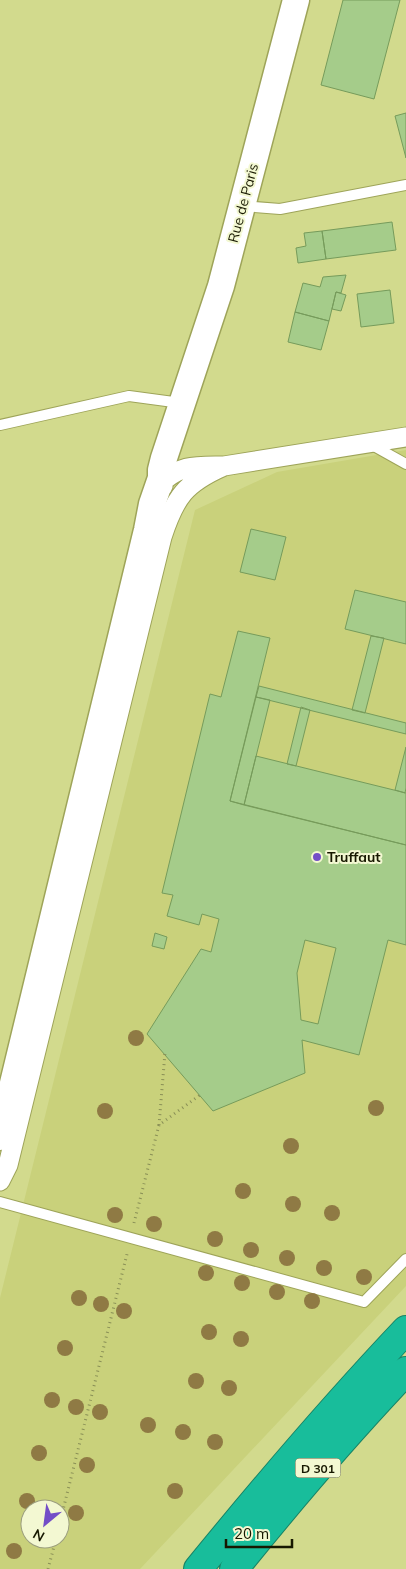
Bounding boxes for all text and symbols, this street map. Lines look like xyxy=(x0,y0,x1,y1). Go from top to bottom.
street label: Rue de Paris xyxy=(224,161,262,245)
place label: Truffaut xyxy=(327,848,381,866)
marker: Truffaut xyxy=(311,851,323,863)
road number: D 301 xyxy=(296,1459,340,1478)
north arrow xyxy=(20,1499,70,1549)
scale bar xyxy=(226,1516,292,1548)
text: 20 m xyxy=(234,1524,269,1543)
text: N xyxy=(30,1525,48,1546)

